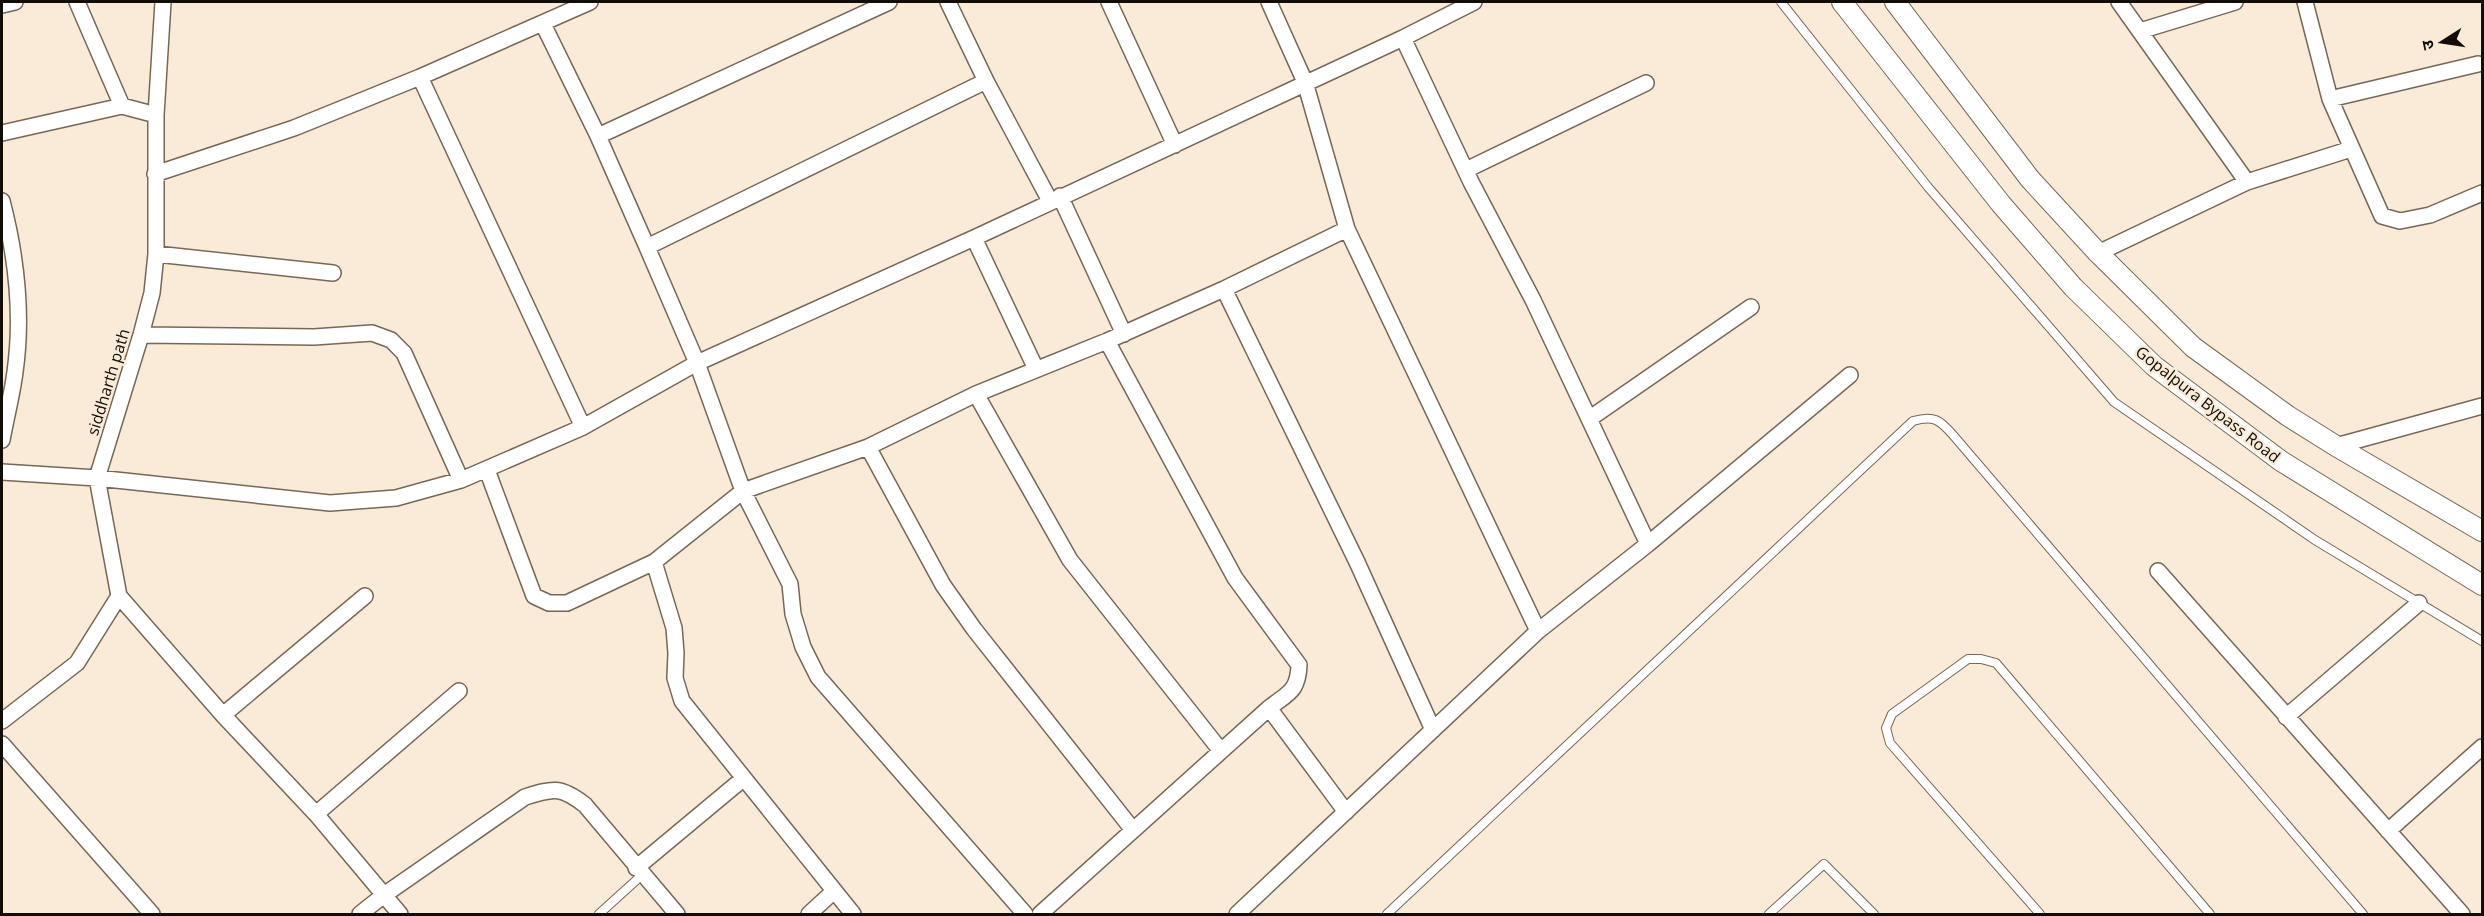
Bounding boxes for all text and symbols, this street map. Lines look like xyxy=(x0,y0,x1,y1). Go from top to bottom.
north arrow xyxy=(2412,12,2472,72)
text: उ xyxy=(2415,38,2439,52)
street label: siddharth path xyxy=(81,326,135,438)
street label: Gopalpura Bypass Road xyxy=(2131,341,2285,467)

